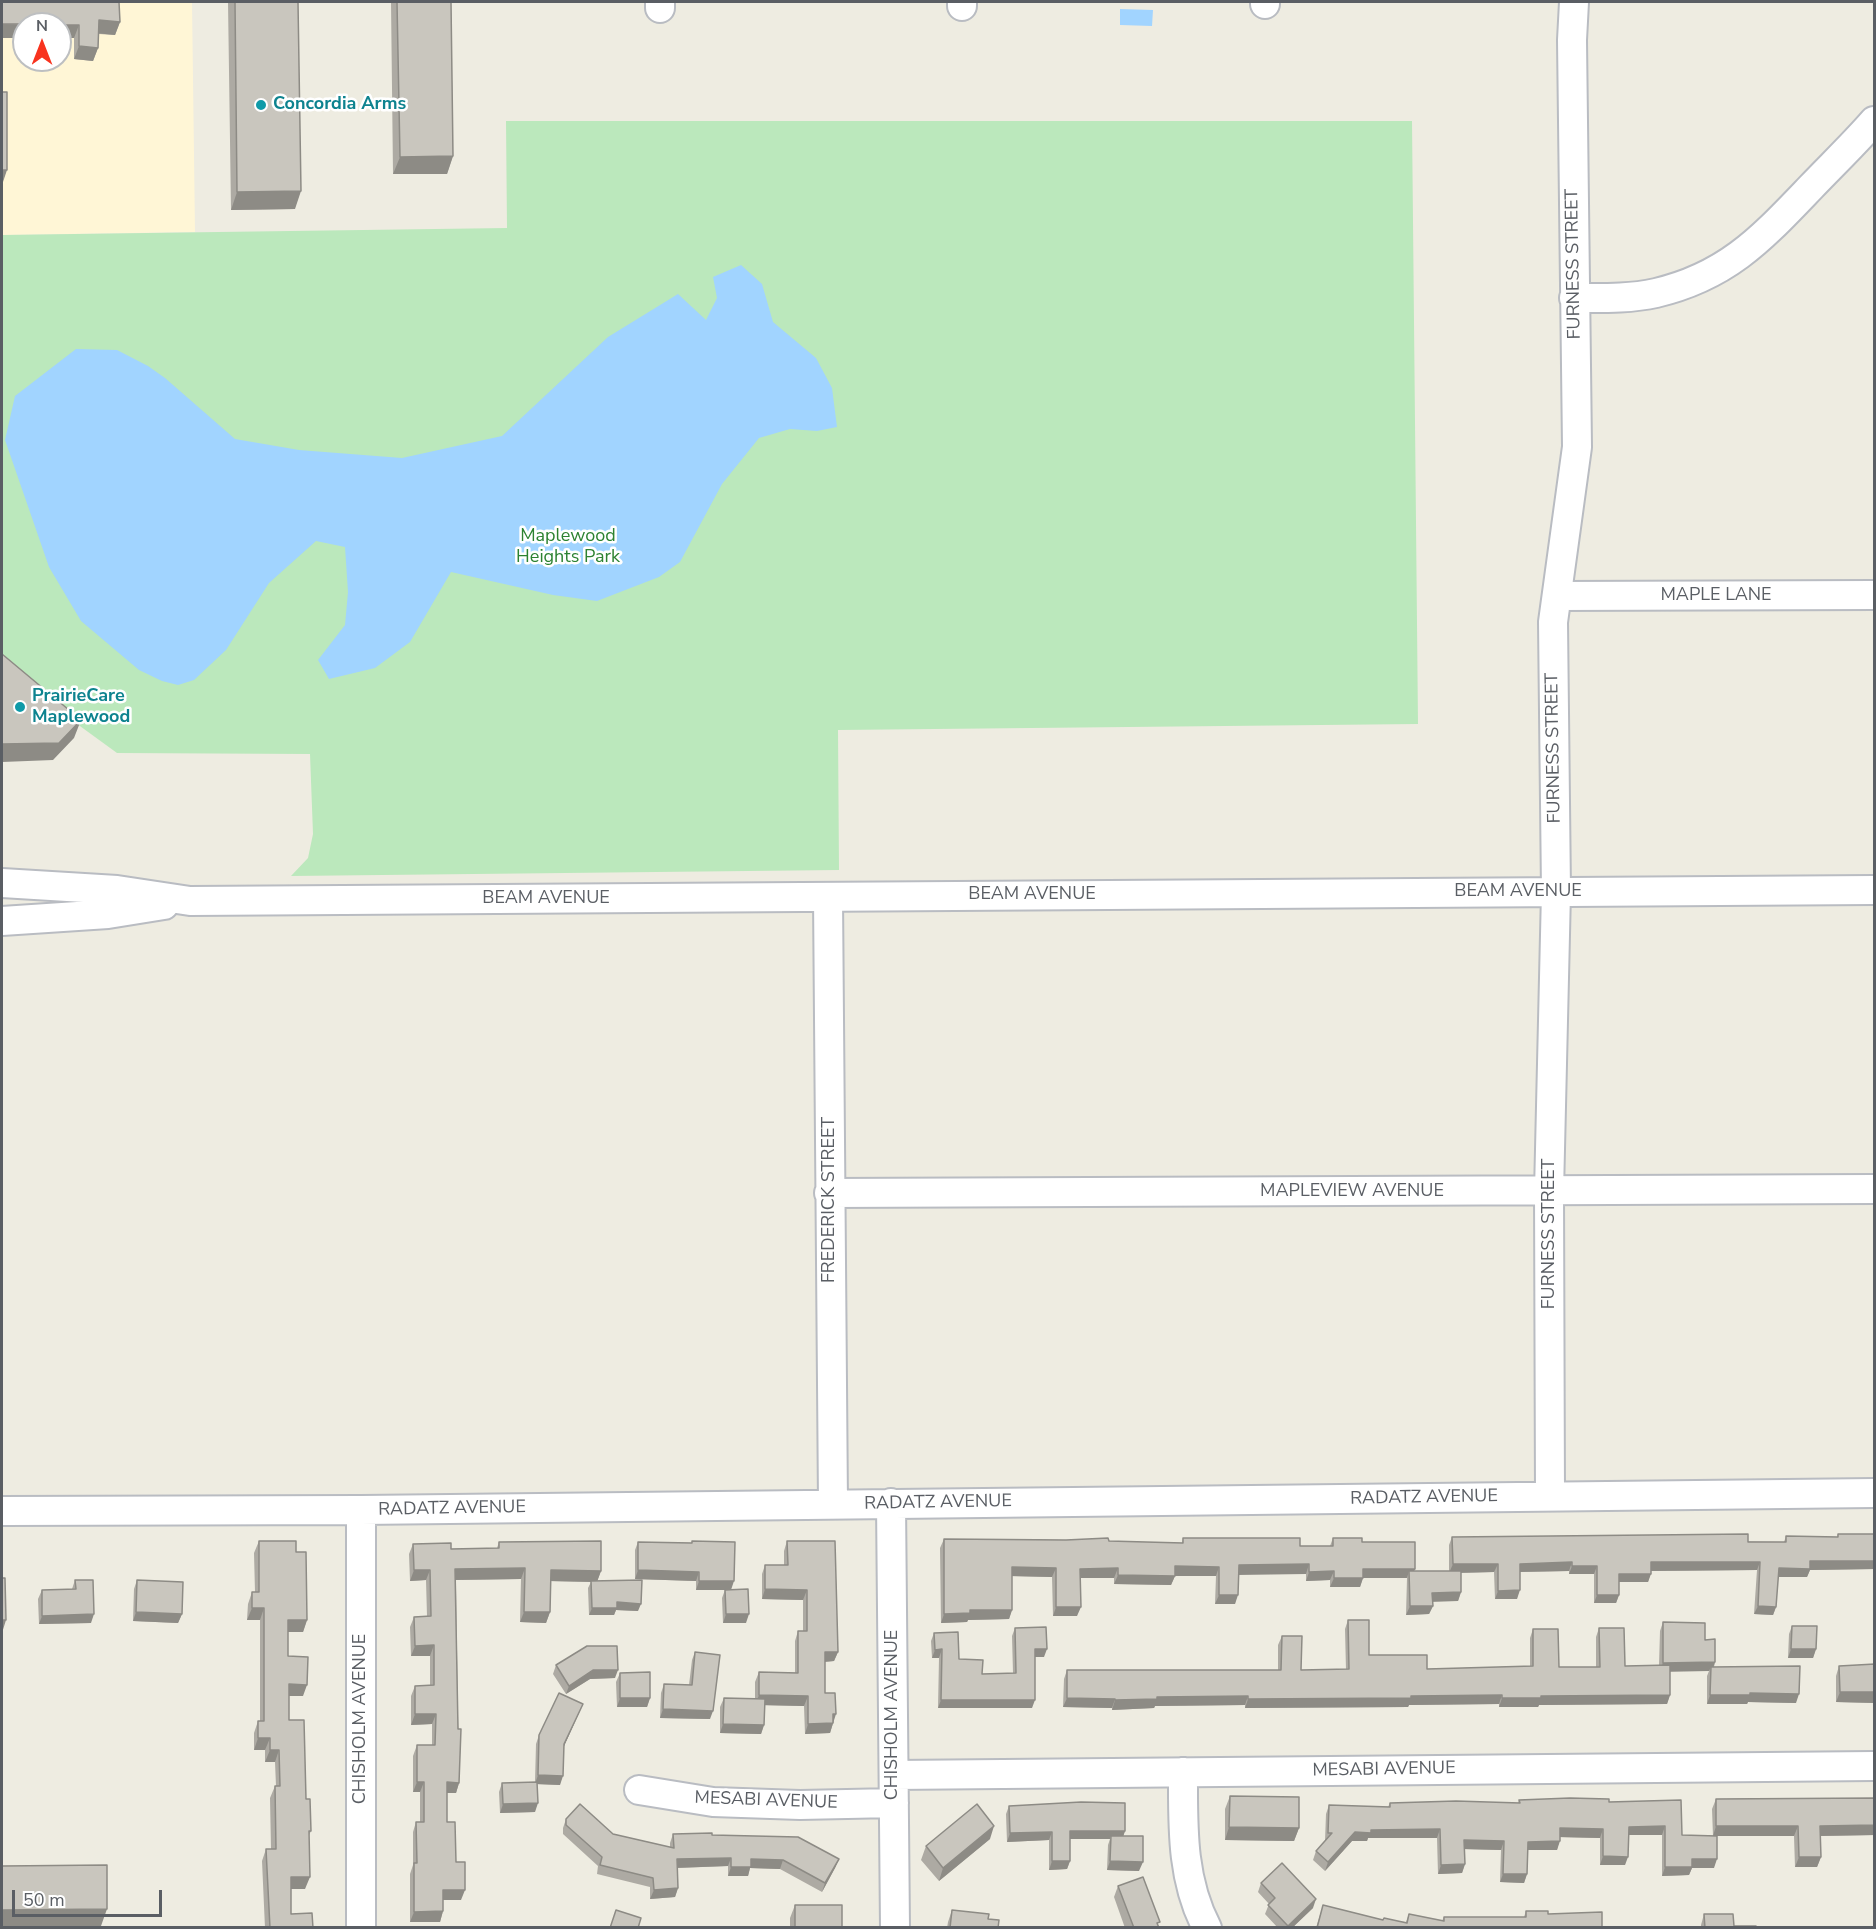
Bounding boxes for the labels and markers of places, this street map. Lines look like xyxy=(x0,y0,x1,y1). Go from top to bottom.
place label: Concordia Arms xyxy=(273,94,406,116)
marker: Concordia Arms xyxy=(254,98,268,112)
place label: PrairieCare Maplewood xyxy=(32,686,130,728)
marker: PrairieCare Maplewood xyxy=(13,700,27,714)

